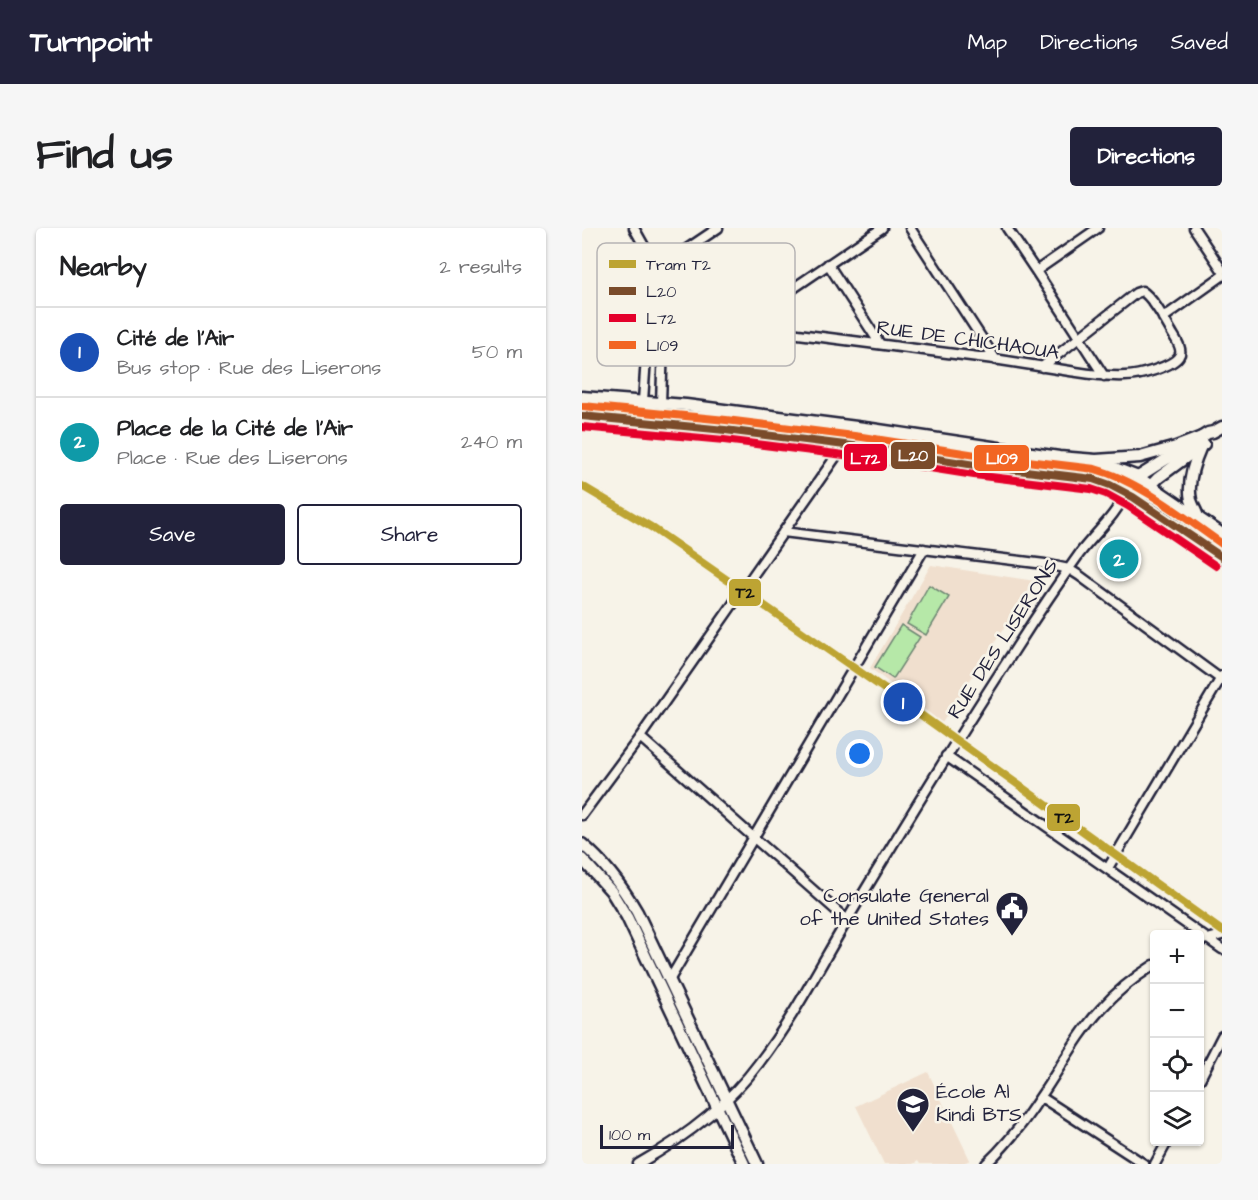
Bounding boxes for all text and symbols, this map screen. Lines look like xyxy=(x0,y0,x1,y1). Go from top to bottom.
text: Turnpoint xyxy=(30,23,152,62)
text: Map xyxy=(967,28,1007,57)
text: Directions xyxy=(1040,28,1138,57)
text: Saved xyxy=(1171,28,1228,57)
text: Find us xyxy=(36,127,173,185)
button: Directions xyxy=(1070,127,1222,186)
legend xyxy=(597,243,795,366)
text: Nearby xyxy=(60,249,147,285)
text: 2 results xyxy=(439,253,522,281)
text: Tram T2 xyxy=(646,254,711,276)
text: L20 xyxy=(646,281,676,303)
text: L72 xyxy=(646,308,676,330)
street label: RUE DE CHICHAOUA xyxy=(875,313,1061,367)
text: Cité de l'Air xyxy=(117,323,234,354)
text: L109 xyxy=(646,335,678,357)
text: 1 xyxy=(78,338,81,366)
text: 50 m xyxy=(472,338,522,366)
text: Bus stop · Rue des Liserons xyxy=(117,354,381,382)
text: Place de la Cité de l'Air xyxy=(117,413,353,444)
text: 2 xyxy=(74,428,85,456)
text: 240 m xyxy=(461,428,522,456)
line badge: L20 xyxy=(890,441,936,470)
line badge: L72 xyxy=(843,443,888,472)
text: Place · Rue des Liserons xyxy=(117,444,348,472)
line badge: L109 xyxy=(973,444,1030,472)
text: L20 xyxy=(898,445,928,467)
text: L72 xyxy=(850,448,881,470)
text: L109 xyxy=(986,448,1018,470)
button: Save xyxy=(60,504,285,565)
button: Share xyxy=(297,504,522,565)
pin: 2 xyxy=(1100,536,1138,582)
street label: RUE DES LISERONS xyxy=(941,553,1065,724)
line badge: T2 xyxy=(728,578,762,607)
text: T2 xyxy=(734,582,755,604)
pin: 1 xyxy=(884,680,922,724)
your location xyxy=(845,739,874,768)
line badge: T2 xyxy=(1046,803,1081,832)
text: T2 xyxy=(1053,807,1074,829)
place label: Consulate General of the United States xyxy=(800,882,989,933)
public building icon: Consulate General of the United States xyxy=(994,890,1030,937)
map controls xyxy=(1150,930,1204,1146)
button: + xyxy=(1150,930,1204,984)
button: − xyxy=(1150,984,1204,1038)
button: locate xyxy=(1150,1038,1204,1092)
place label: École Al Kindi BTS xyxy=(936,1078,1022,1129)
school or university icon: École Al Kindi BTS xyxy=(895,1086,931,1133)
button: layers xyxy=(1150,1092,1204,1146)
scale bar xyxy=(600,1122,734,1150)
text: 100 m xyxy=(609,1124,650,1146)

